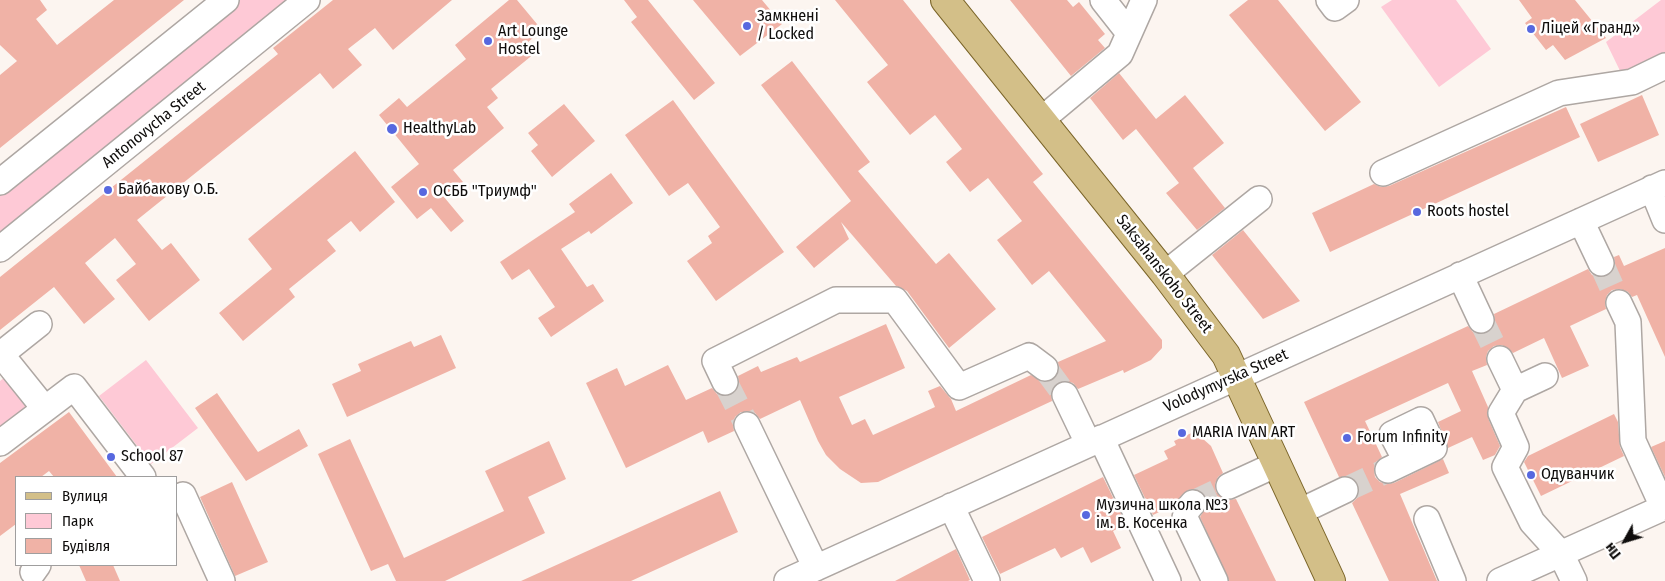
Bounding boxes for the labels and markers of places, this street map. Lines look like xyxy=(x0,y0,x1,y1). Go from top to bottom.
place label: Замкнені / Locked xyxy=(757,7,819,45)
place label: Ліцей «Гранд» xyxy=(1541,19,1640,39)
marker: Замкнені / Locked xyxy=(741,20,753,32)
place label: Art Lounge Hostel xyxy=(498,22,568,60)
marker: Ліцей «Гранд» xyxy=(1525,23,1537,35)
marker: Art Lounge Hostel xyxy=(482,35,494,47)
place label: HealthyLab xyxy=(403,119,476,139)
marker: HealthyLab xyxy=(385,122,399,136)
place label: Байбакову О.Б. xyxy=(118,180,218,200)
place label: ОСББ "Триумф" xyxy=(433,182,537,202)
marker: Байбакову О.Б. xyxy=(102,184,114,196)
marker: ОСББ "Триумф" xyxy=(417,186,429,198)
place label: Roots hostel xyxy=(1427,202,1509,222)
marker: Roots hostel xyxy=(1411,206,1423,218)
place label: MARIA IVAN ART xyxy=(1192,423,1295,443)
marker: MARIA IVAN ART xyxy=(1176,427,1188,439)
place label: Forum Infinity xyxy=(1357,428,1448,448)
marker: Forum Infinity xyxy=(1341,432,1353,444)
place label: School 87 xyxy=(121,447,183,467)
marker: School 87 xyxy=(105,451,117,463)
place label: Одуванчик xyxy=(1541,465,1614,485)
marker: Одуванчик xyxy=(1525,469,1537,481)
place label: Музична школа №3 ім. В. Косенка xyxy=(1096,496,1228,534)
marker: Музична школа №3 ім. В. Косенка xyxy=(1080,509,1092,521)

